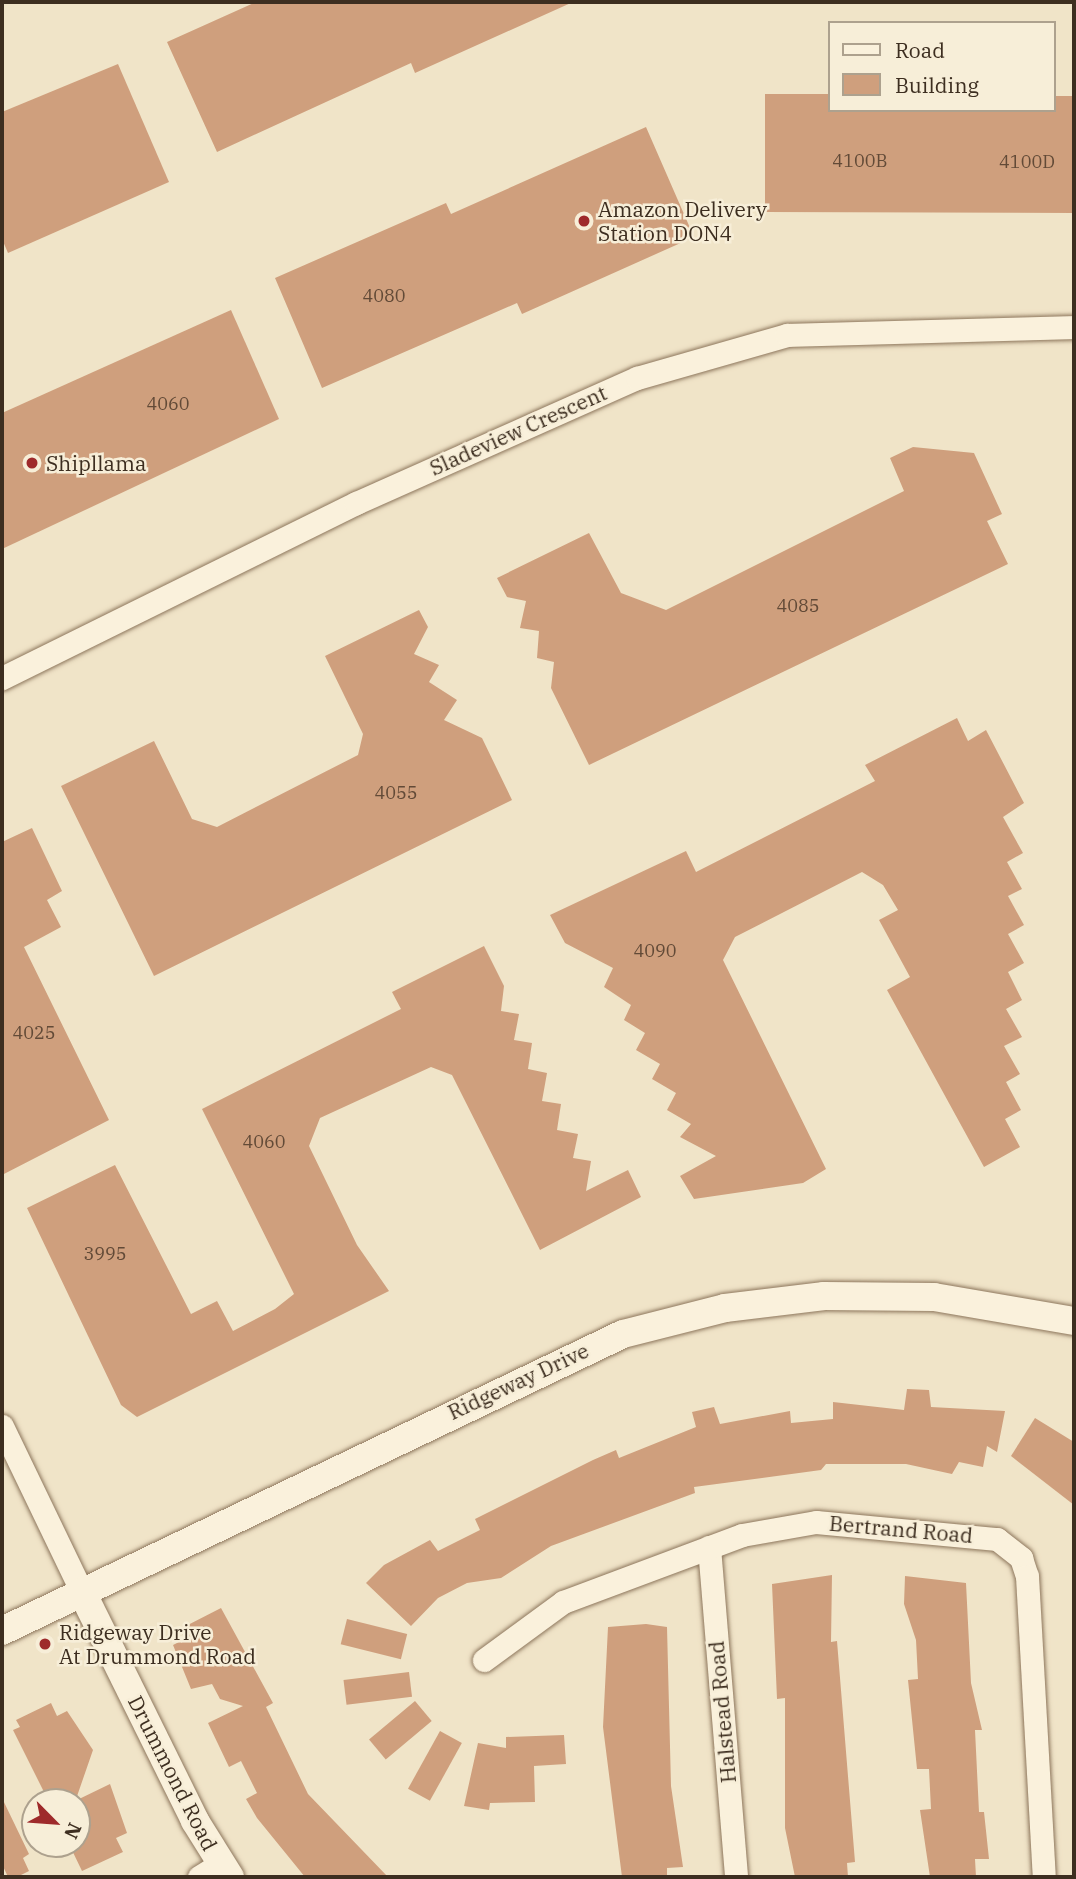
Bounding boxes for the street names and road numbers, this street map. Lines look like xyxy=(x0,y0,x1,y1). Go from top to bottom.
street label: Sladeview Crescent xyxy=(426,380,610,480)
street label: Ridgeway Drive xyxy=(444,1337,592,1425)
street label: Bertrand Road xyxy=(828,1510,974,1548)
street label: Halstead Road xyxy=(703,1640,741,1784)
street label: Drummond Road xyxy=(123,1691,223,1855)

